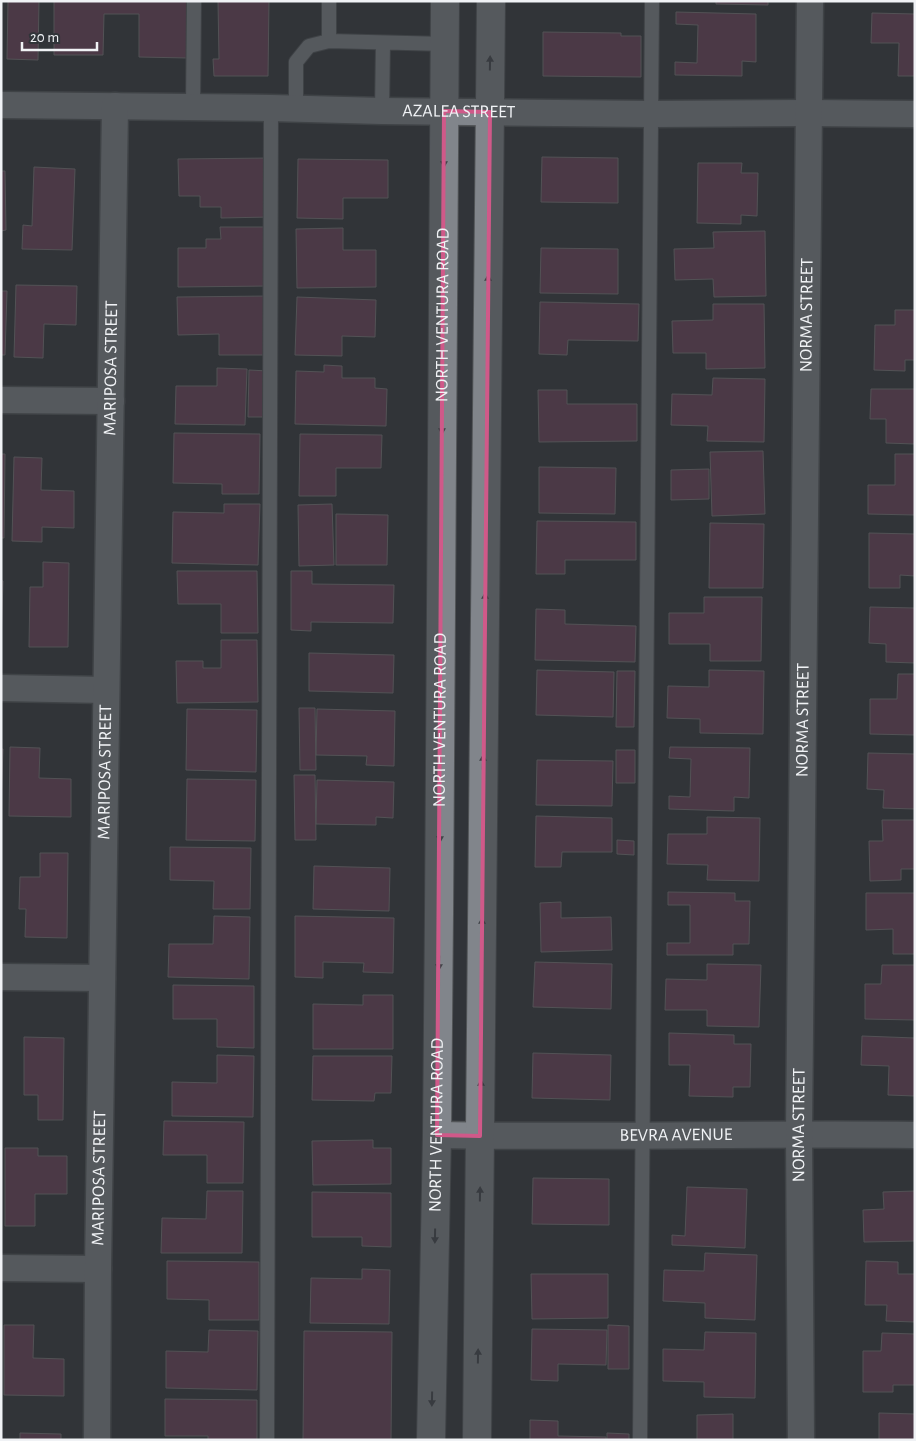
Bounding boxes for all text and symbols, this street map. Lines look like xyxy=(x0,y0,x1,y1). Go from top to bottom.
scale bar xyxy=(22,20,98,52)
text: 20 m xyxy=(30,30,59,45)
one-way arrow xyxy=(487,55,495,71)
street label: AZALEA STREET xyxy=(402,102,516,121)
one-way arrow xyxy=(440,152,448,168)
street label: NORTH VENTURA ROAD xyxy=(433,228,453,402)
street label: NORMA STREET xyxy=(797,258,817,372)
one-way arrow xyxy=(484,274,492,290)
street label: MARIPOSA STREET xyxy=(101,300,121,436)
one-way arrow xyxy=(438,420,446,436)
one-way arrow xyxy=(481,591,489,607)
street label: NORTH VENTURA ROAD xyxy=(431,633,450,807)
street label: NORMA STREET xyxy=(793,663,813,777)
street label: MARIPOSA STREET xyxy=(95,704,115,840)
one-way arrow xyxy=(479,754,487,770)
one-way arrow xyxy=(436,827,444,843)
one-way arrow xyxy=(478,916,486,932)
one-way arrow xyxy=(434,955,442,971)
street label: NORTH VENTURA ROAD xyxy=(426,1038,447,1212)
street label: NORMA STREET xyxy=(790,1068,809,1182)
one-way arrow xyxy=(477,1079,485,1095)
street label: MARIPOSA STREET xyxy=(89,1110,109,1246)
street label: BEVRA AVENUE xyxy=(619,1126,733,1145)
one-way arrow xyxy=(476,1185,484,1201)
one-way arrow xyxy=(431,1229,439,1245)
one-way arrow xyxy=(474,1348,482,1364)
one-way arrow xyxy=(428,1391,436,1407)

